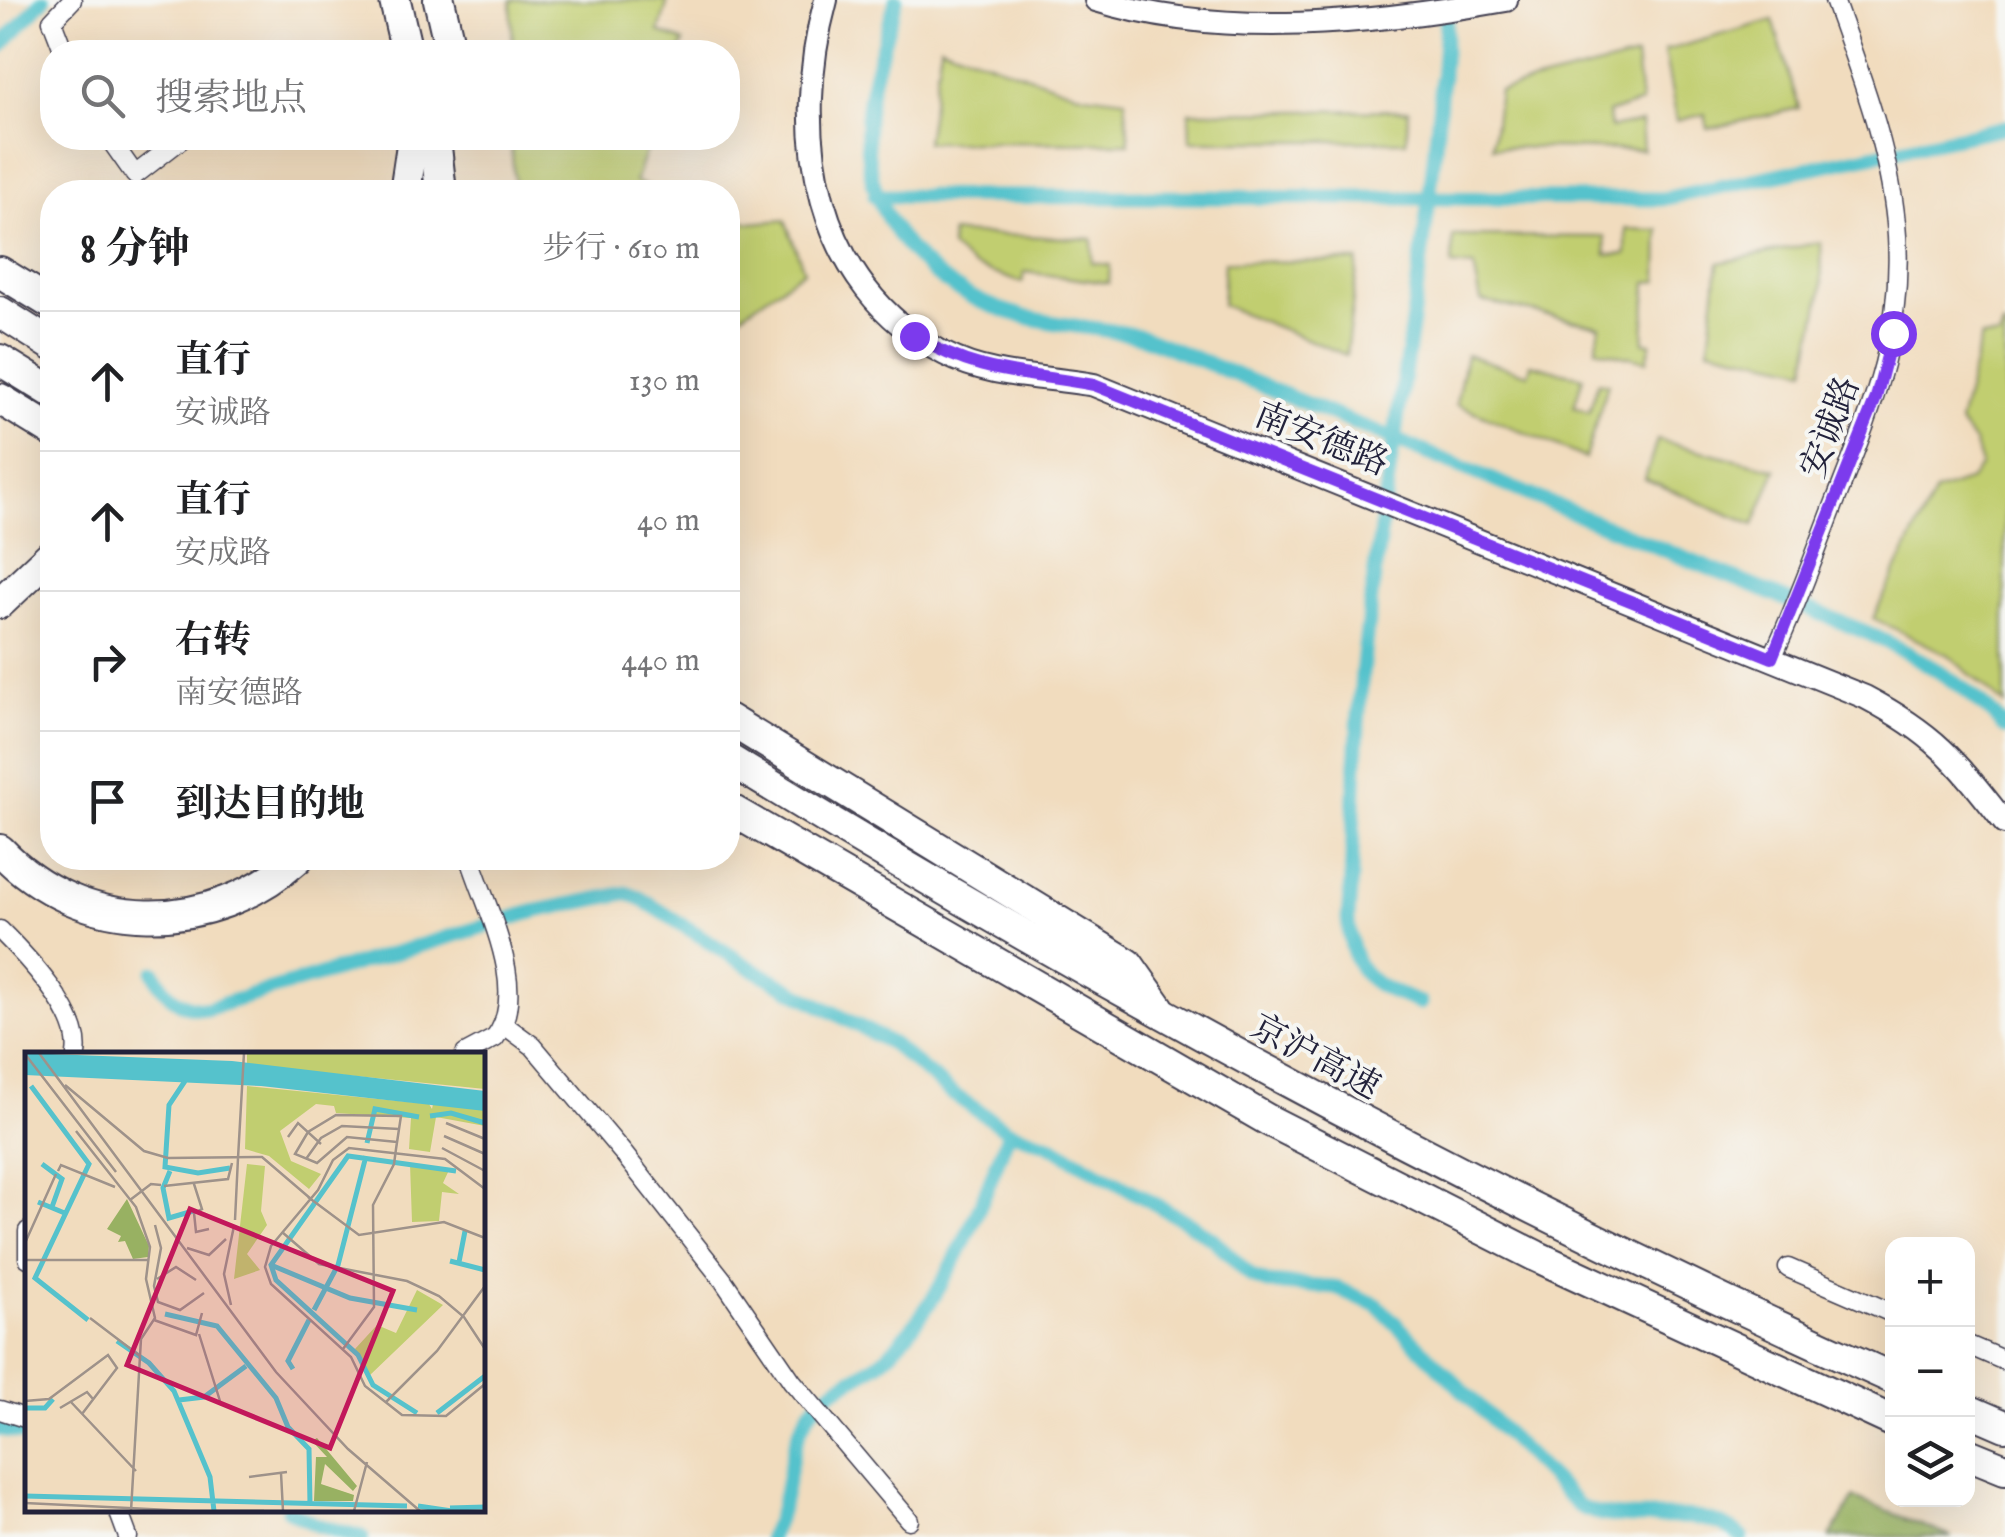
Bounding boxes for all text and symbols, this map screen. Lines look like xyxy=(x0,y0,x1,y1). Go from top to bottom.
search box xyxy=(40,40,740,150)
icon: search xyxy=(75,68,130,123)
text: 搜索地点 xyxy=(155,76,307,124)
text: 8 分钟 xyxy=(80,224,190,277)
text: 步行 · 610 m xyxy=(542,229,700,270)
route start xyxy=(1871,311,1917,357)
route end xyxy=(892,314,938,360)
text: 直行 xyxy=(175,338,251,386)
icon: ahead xyxy=(80,354,135,409)
text: 130 m xyxy=(629,361,700,402)
street label: 安诚路 xyxy=(1792,371,1871,485)
street label: 南安德路 xyxy=(1248,393,1394,487)
text: 安诚路 xyxy=(175,394,271,435)
text: 直行 xyxy=(175,478,251,526)
icon: ahead xyxy=(80,494,135,549)
text: 40 m xyxy=(637,501,700,542)
text: 安成路 xyxy=(175,534,271,575)
text: 右转 xyxy=(175,618,251,666)
icon: right xyxy=(80,634,135,689)
text: 440 m xyxy=(621,641,700,682)
text: 南安德路 xyxy=(175,674,303,715)
icon: arrive xyxy=(80,774,135,829)
text: 到达目的地 xyxy=(175,782,365,830)
street label: 京沪高速 xyxy=(1242,1005,1387,1111)
inset map xyxy=(25,1052,485,1512)
map controls xyxy=(1885,1237,1975,1507)
button: + xyxy=(1885,1237,1975,1327)
button: − xyxy=(1885,1327,1975,1417)
button: layers xyxy=(1885,1417,1975,1507)

